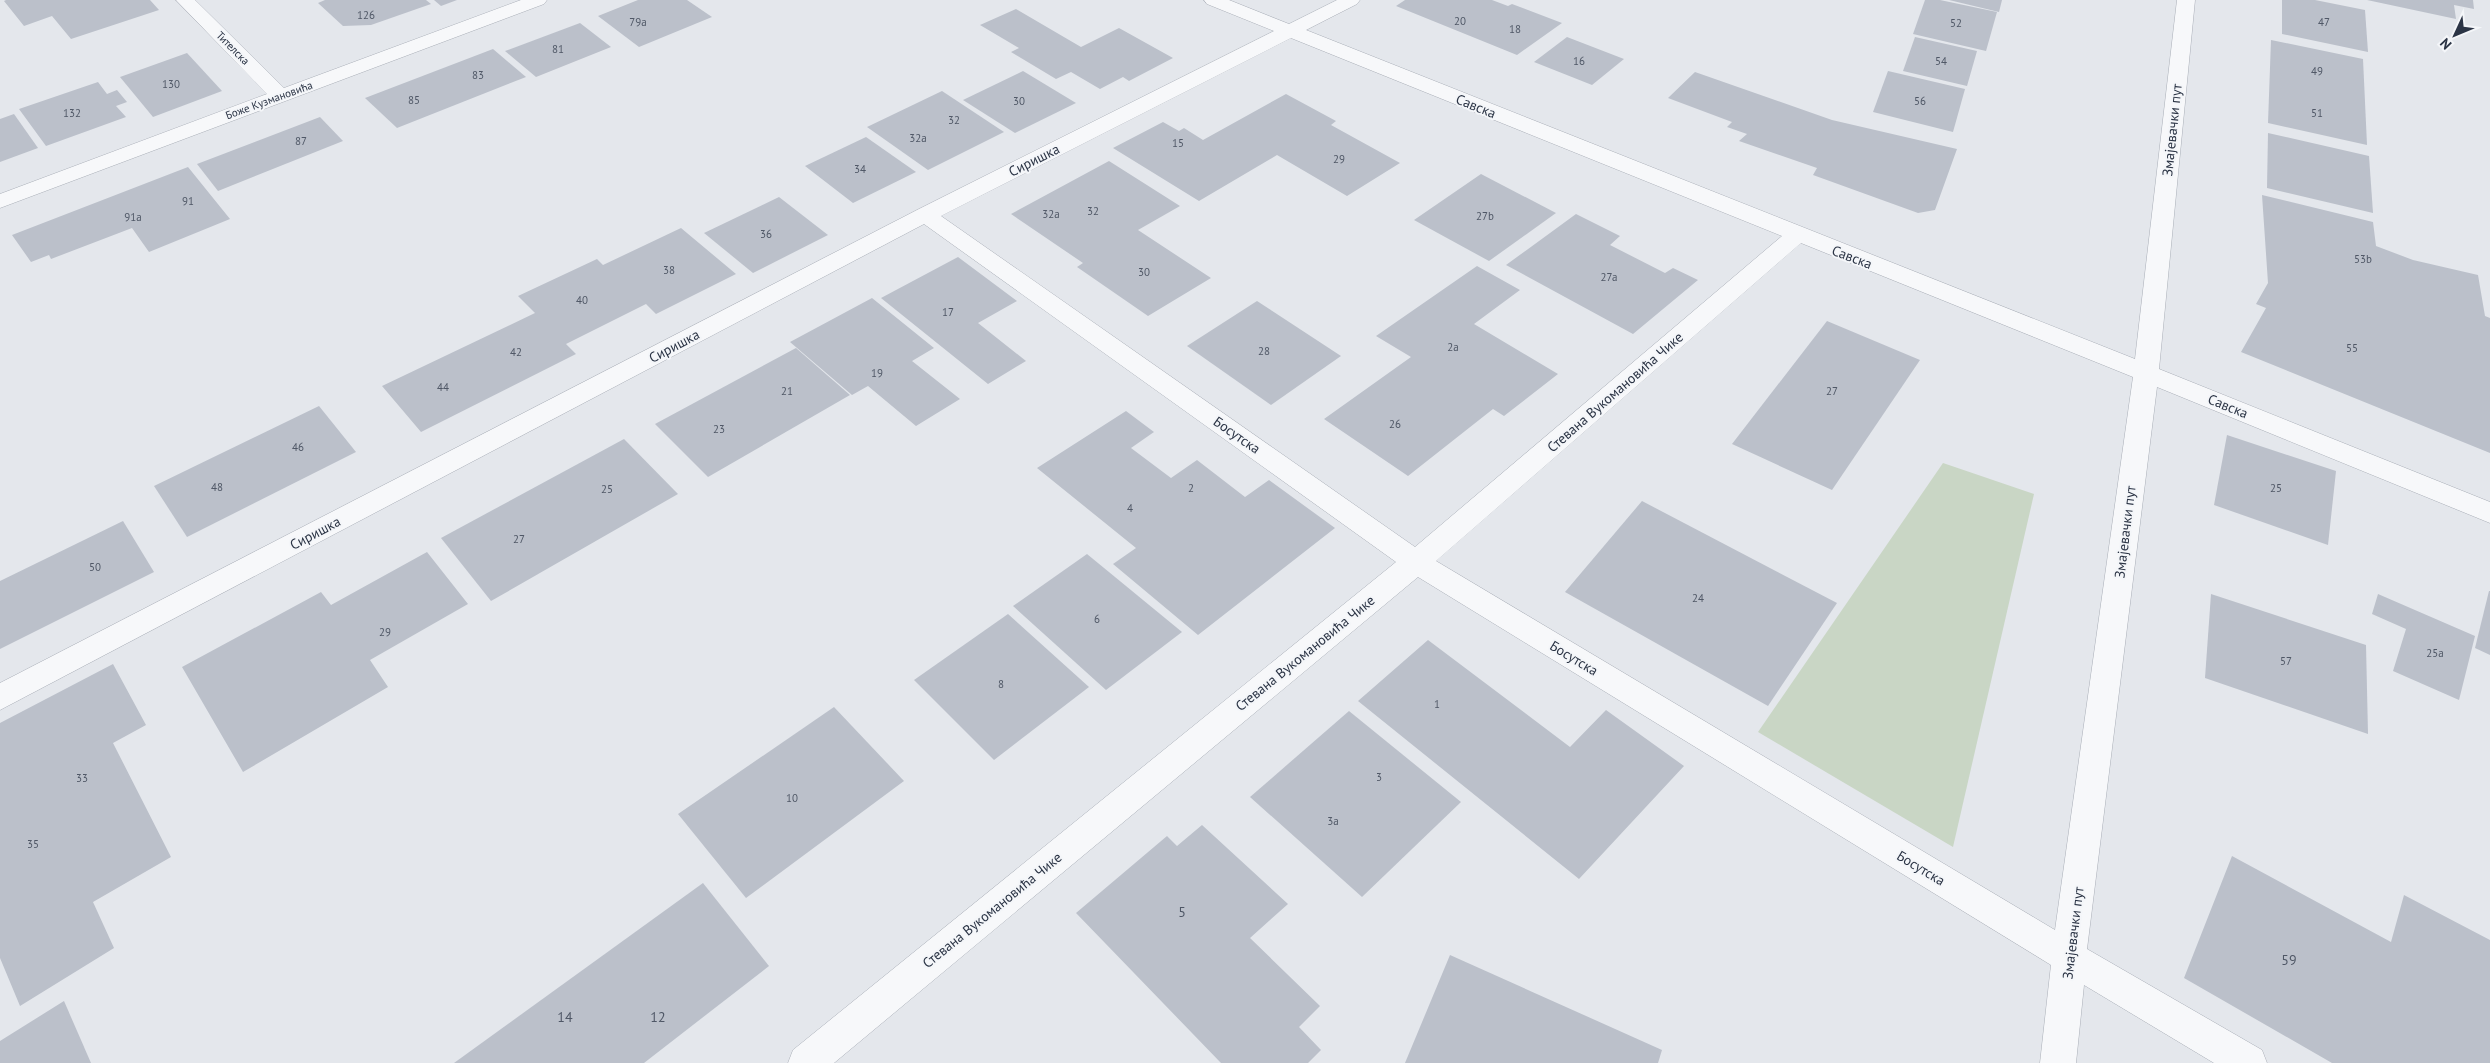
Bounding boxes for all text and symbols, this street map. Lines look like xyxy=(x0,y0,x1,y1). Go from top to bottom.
house number: 126 xyxy=(357,8,375,22)
north arrow xyxy=(2430,10,2480,60)
house number: 20 xyxy=(1454,14,1466,28)
house number: 79a xyxy=(629,15,647,29)
house number: 47 xyxy=(2318,15,2330,29)
house number: 52 xyxy=(1950,16,1962,30)
house number: 18 xyxy=(1509,22,1521,36)
street label: Тителска xyxy=(213,28,253,68)
text: N xyxy=(2436,34,2455,54)
house number: 81 xyxy=(552,42,564,56)
house number: 16 xyxy=(1573,54,1585,68)
house number: 54 xyxy=(1935,54,1947,68)
house number: 49 xyxy=(2311,64,2323,78)
house number: 83 xyxy=(472,68,484,82)
house number: 130 xyxy=(162,77,180,91)
street label: Боже Кузмановића xyxy=(224,78,314,122)
street label: Змајевачки пут xyxy=(2158,82,2186,177)
street label: Савска xyxy=(1453,90,1499,122)
house number: 85 xyxy=(408,93,420,107)
house number: 30 xyxy=(1013,94,1025,108)
house number: 56 xyxy=(1914,94,1926,108)
house number: 132 xyxy=(63,106,81,120)
house number: 51 xyxy=(2311,106,2323,120)
house number: 32 xyxy=(948,113,960,127)
house number: 32a xyxy=(909,131,927,145)
house number: 87 xyxy=(295,134,307,148)
house number: 15 xyxy=(1172,136,1184,150)
street label: Сиришка xyxy=(1006,140,1063,180)
house number: 29 xyxy=(1333,152,1345,166)
house number: 34 xyxy=(854,162,866,176)
house number: 91 xyxy=(182,194,194,208)
house number: 32 xyxy=(1087,204,1099,218)
house number: 32a xyxy=(1042,207,1060,221)
house number: 27b xyxy=(1476,209,1494,223)
house number: 91a xyxy=(124,210,142,224)
house number: 36 xyxy=(760,227,772,241)
street label: Савска xyxy=(1829,241,1875,273)
house number: 53b xyxy=(2354,252,2372,266)
house number: 38 xyxy=(663,263,675,277)
house number: 30 xyxy=(1138,265,1150,279)
house number: 27a xyxy=(1601,270,1617,284)
house number: 40 xyxy=(576,293,588,307)
house number: 17 xyxy=(942,305,954,319)
street label: Сиришка xyxy=(646,325,702,367)
street label: Стевана Вукомановића Чике xyxy=(1543,328,1687,456)
house number: 2a xyxy=(1447,340,1459,354)
house number: 55 xyxy=(2346,341,2358,355)
house number: 28 xyxy=(1258,344,1270,358)
house number: 42 xyxy=(510,345,522,359)
house number: 19 xyxy=(871,366,883,380)
house number: 44 xyxy=(437,380,449,394)
house number: 21 xyxy=(781,384,793,398)
house number: 27 xyxy=(1826,384,1838,398)
street label: Савска xyxy=(2205,390,2251,422)
street label: Босутска xyxy=(1210,412,1264,458)
house number: 26 xyxy=(1389,417,1401,431)
house number: 23 xyxy=(713,422,725,436)
house number: 46 xyxy=(292,440,304,454)
house number: 48 xyxy=(211,480,223,494)
house number: 2 xyxy=(1188,481,1194,495)
house number: 25 xyxy=(2270,481,2282,495)
house number: 25 xyxy=(601,482,613,496)
street label: Змајевачки пут xyxy=(2110,484,2140,579)
house number: 4 xyxy=(1127,501,1133,515)
street label: Сиришка xyxy=(287,512,343,554)
house number: 27 xyxy=(513,532,525,546)
house number: 50 xyxy=(89,560,101,574)
street label: Стевана Вукомановића Чике xyxy=(1232,591,1378,715)
house number: 24 xyxy=(1692,591,1704,605)
house number: 6 xyxy=(1094,612,1100,626)
house number: 29 xyxy=(379,625,391,639)
street label: Босутска xyxy=(1547,637,1601,679)
house number: 25a xyxy=(2426,646,2444,660)
house number: 57 xyxy=(2280,654,2292,668)
house number: 8 xyxy=(998,677,1004,691)
house number: 1 xyxy=(1434,697,1440,711)
house number: 3 xyxy=(1376,770,1382,784)
house number: 33 xyxy=(76,771,88,785)
house number: 10 xyxy=(786,791,798,805)
house number: 3a xyxy=(1327,814,1339,828)
house number: 35 xyxy=(27,837,39,851)
street label: Босутска xyxy=(1894,847,1948,889)
street label: Стевана Вукомановића Чике xyxy=(919,848,1065,972)
street label: Змајевачки пут xyxy=(2058,885,2088,980)
house number: 5 xyxy=(1178,903,1186,921)
house number: 59 xyxy=(2281,951,2297,969)
house number: 14 xyxy=(557,1008,573,1026)
house number: 12 xyxy=(650,1008,666,1026)

